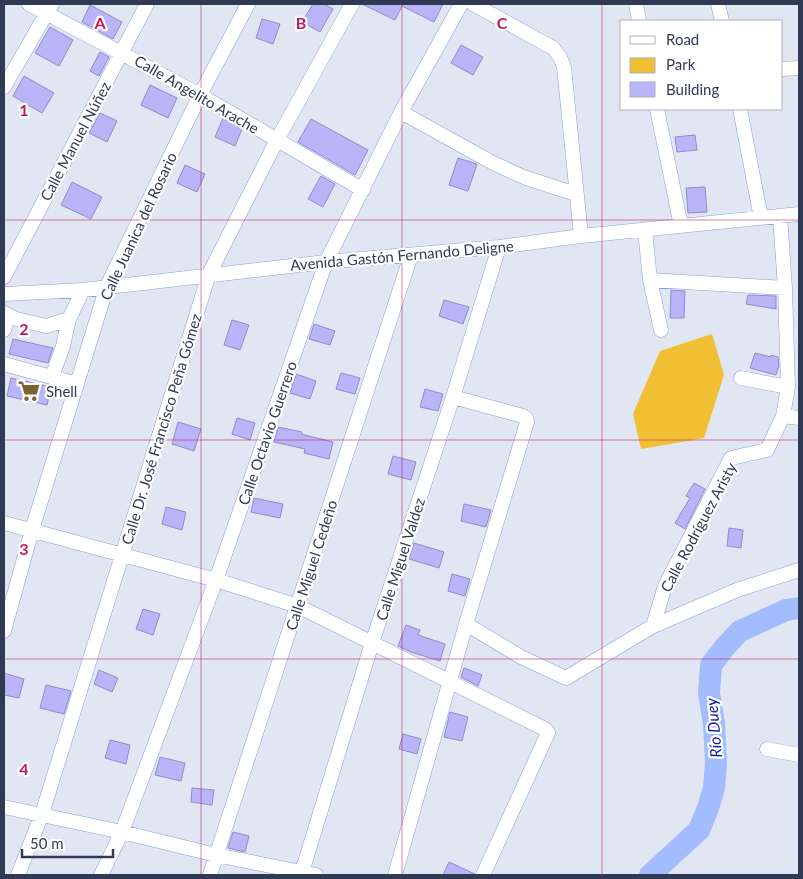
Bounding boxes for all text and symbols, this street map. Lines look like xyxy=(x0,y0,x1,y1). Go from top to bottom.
text: A xyxy=(93,13,106,32)
text: B xyxy=(296,13,306,32)
text: C xyxy=(497,13,508,32)
legend xyxy=(620,20,783,110)
text: Road xyxy=(666,30,699,48)
street label: Calle Angelito Arache xyxy=(132,51,262,137)
text: Park xyxy=(666,55,696,73)
street label: Calle Manuel Núñez xyxy=(36,78,114,204)
text: Building xyxy=(666,80,719,98)
text: 1 xyxy=(19,100,29,119)
street label: Calle Juanica del Rosario xyxy=(96,149,180,303)
street label: Avenida Gastón Fernando Deligne xyxy=(290,236,515,274)
street label: Calle Dr. José Francisco Peña Gómez xyxy=(117,311,205,547)
text: 2 xyxy=(19,319,29,338)
street label: Calle Octavio Guerrero xyxy=(234,359,300,507)
supermarket icon: Shell xyxy=(16,378,42,404)
place label: Shell xyxy=(46,382,77,400)
street label: Calle Rodríguez Aristy xyxy=(656,459,740,595)
street label: Calle Miguel Valdez xyxy=(372,495,428,623)
street label: Calle Miguel Cedeño xyxy=(281,497,341,633)
text: 3 xyxy=(19,539,29,558)
water label: Río Duey xyxy=(701,697,725,759)
text: 4 xyxy=(19,759,29,778)
scale bar xyxy=(22,826,114,858)
text: 50 m xyxy=(30,834,64,852)

